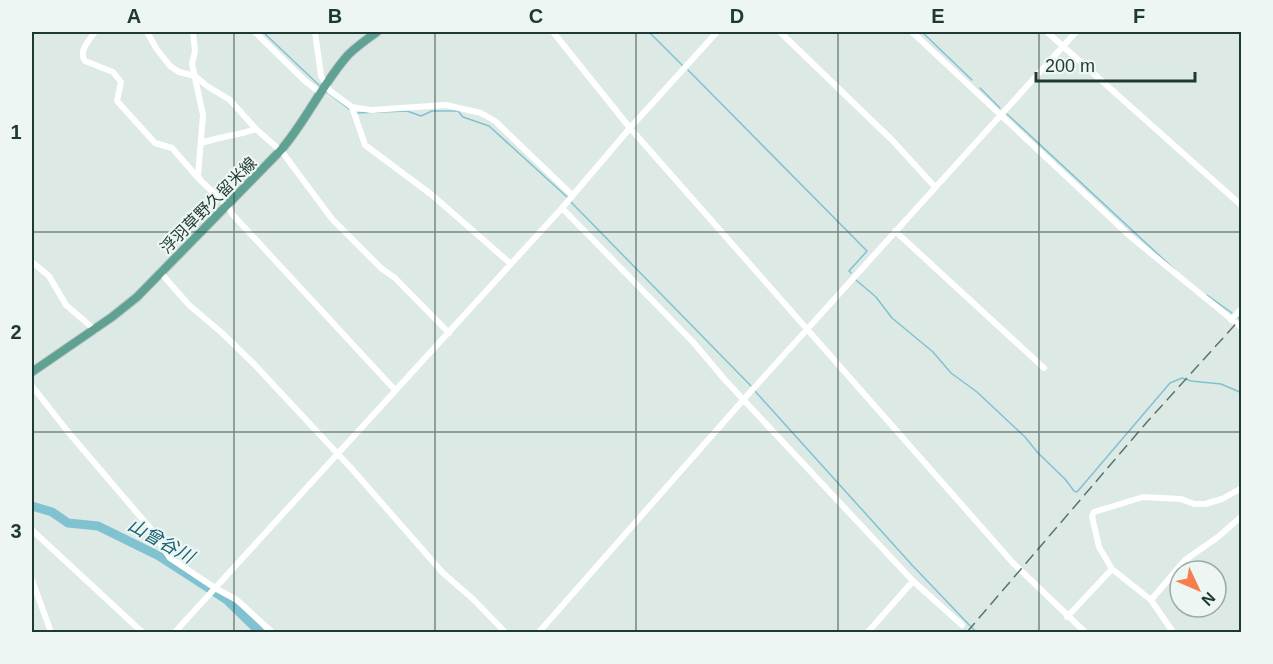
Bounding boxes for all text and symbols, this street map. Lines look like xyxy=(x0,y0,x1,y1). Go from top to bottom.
text: A xyxy=(127,5,141,27)
text: B xyxy=(328,5,342,27)
text: C xyxy=(529,5,543,27)
text: D xyxy=(730,5,744,27)
text: E xyxy=(931,5,945,27)
text: F xyxy=(1133,5,1145,27)
scale bar xyxy=(1036,45,1195,83)
text: 200 m xyxy=(1045,56,1095,76)
text: 1 xyxy=(10,121,22,143)
street label: 浮羽草野久留米線 xyxy=(157,154,260,257)
text: 2 xyxy=(10,321,22,343)
water label: 山曾谷川 xyxy=(125,515,199,568)
text: 3 xyxy=(10,520,22,542)
north arrow xyxy=(1168,559,1228,619)
text: N xyxy=(1198,589,1219,609)

